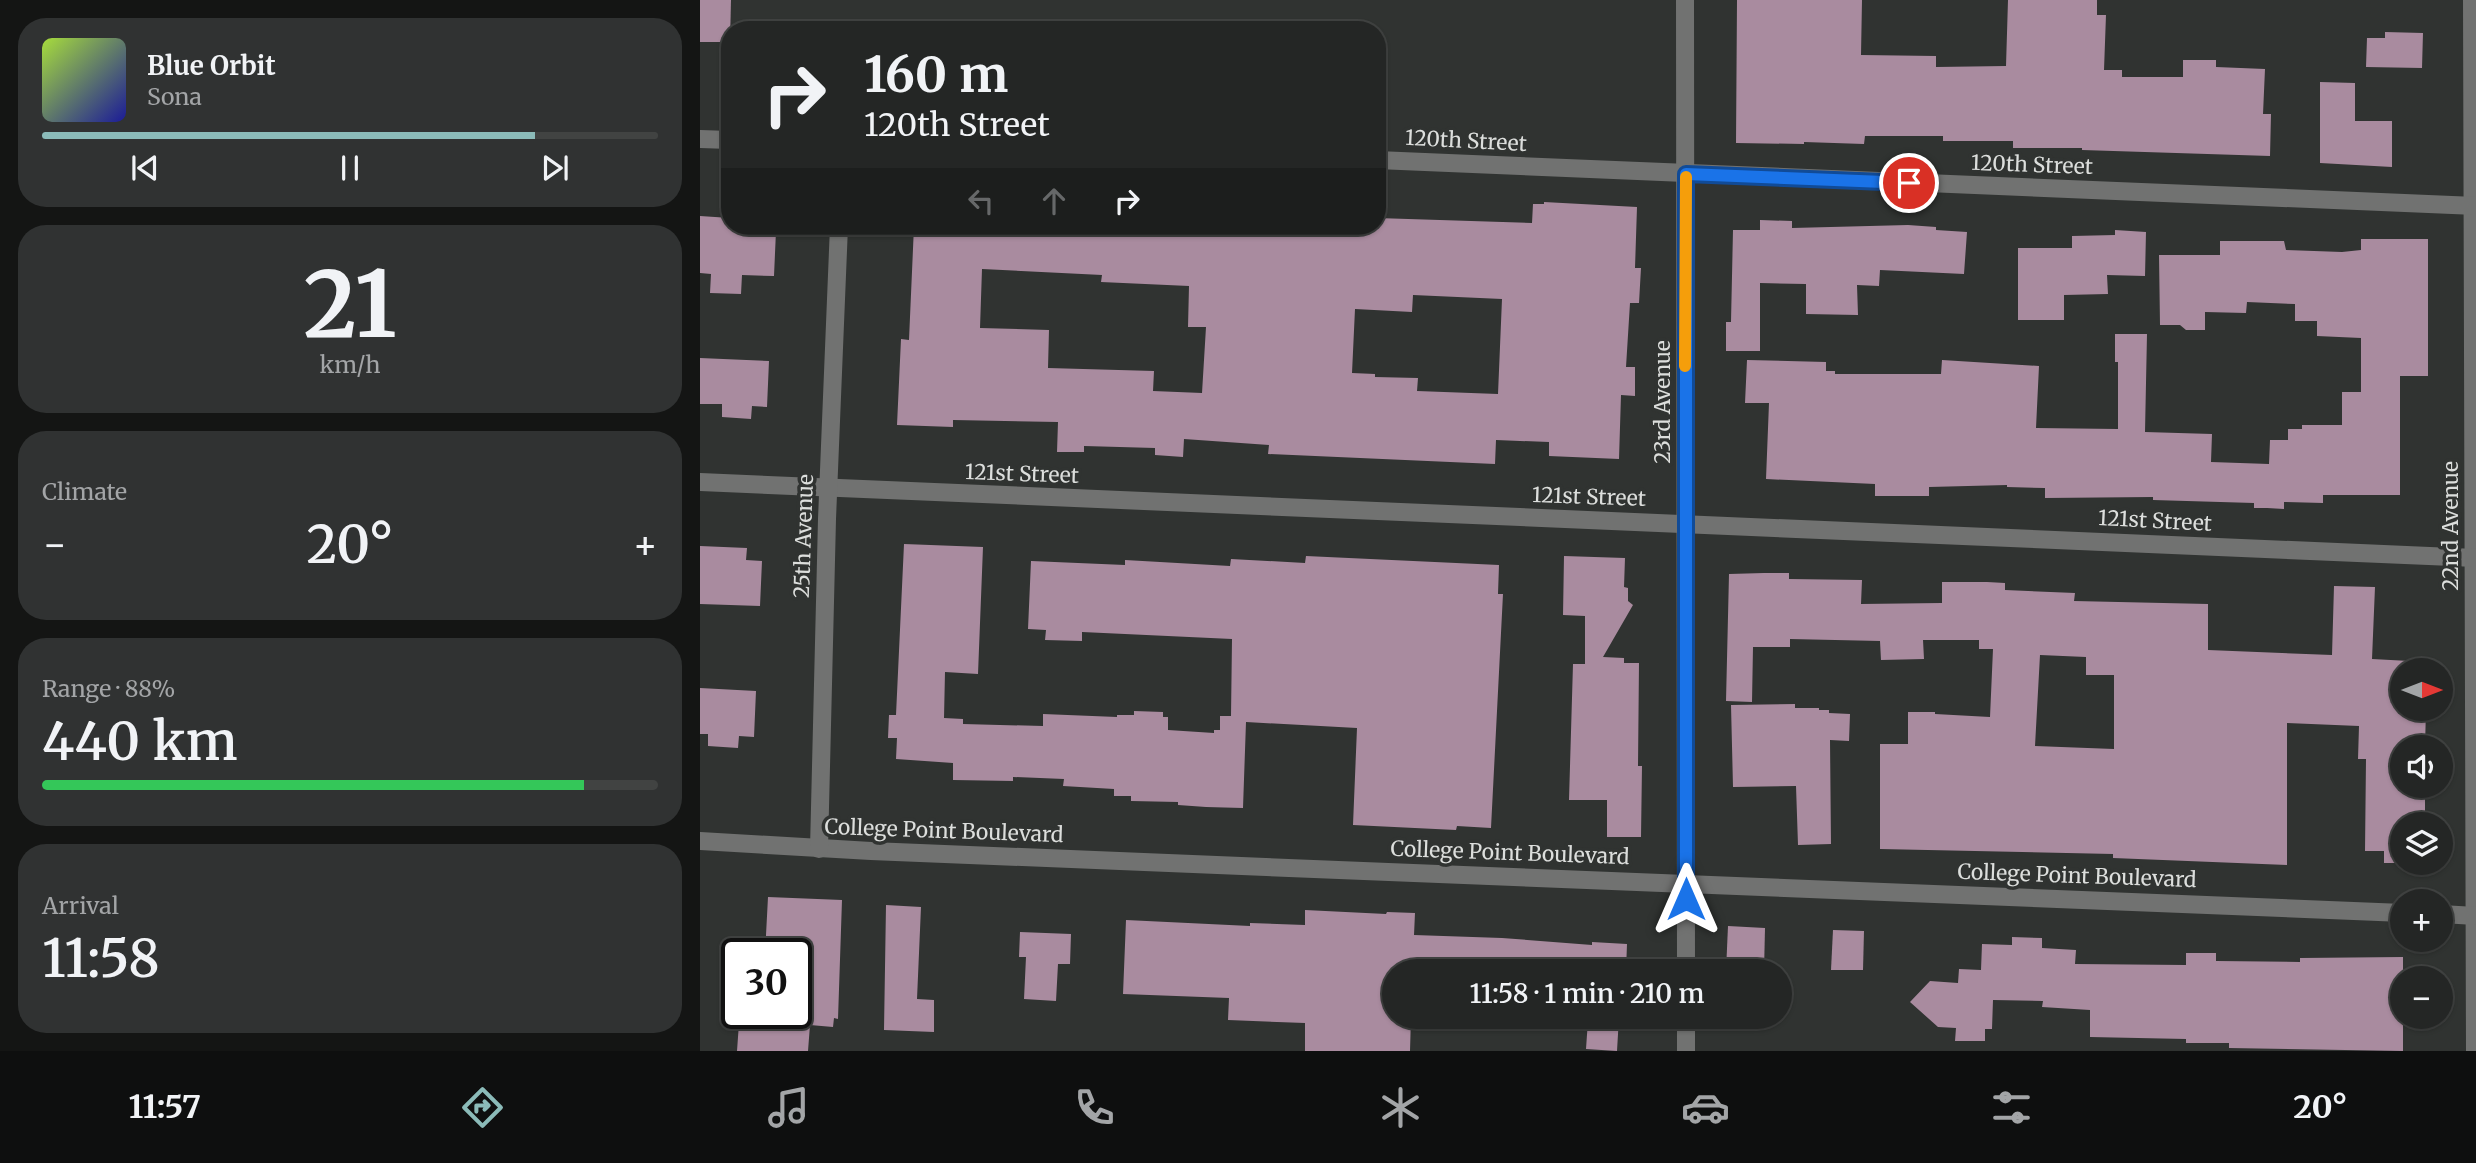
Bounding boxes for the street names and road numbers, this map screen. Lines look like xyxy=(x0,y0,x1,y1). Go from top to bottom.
street label: 120th Street xyxy=(1404,124,1528,157)
street label: 120th Street xyxy=(1971,149,2093,180)
street label: 23rd Avenue xyxy=(1649,340,1676,464)
street label: 121st Street xyxy=(965,458,1079,489)
street label: 22nd Avenue xyxy=(2437,461,2464,591)
street label: 25th Avenue xyxy=(788,474,819,598)
street label: 121st Street xyxy=(1532,481,1646,512)
street label: 121st Street xyxy=(2097,504,2213,537)
street label: College Point Boulevard xyxy=(824,813,1064,848)
street label: College Point Boulevard xyxy=(1390,835,1630,870)
street label: College Point Boulevard xyxy=(1957,858,2197,893)

